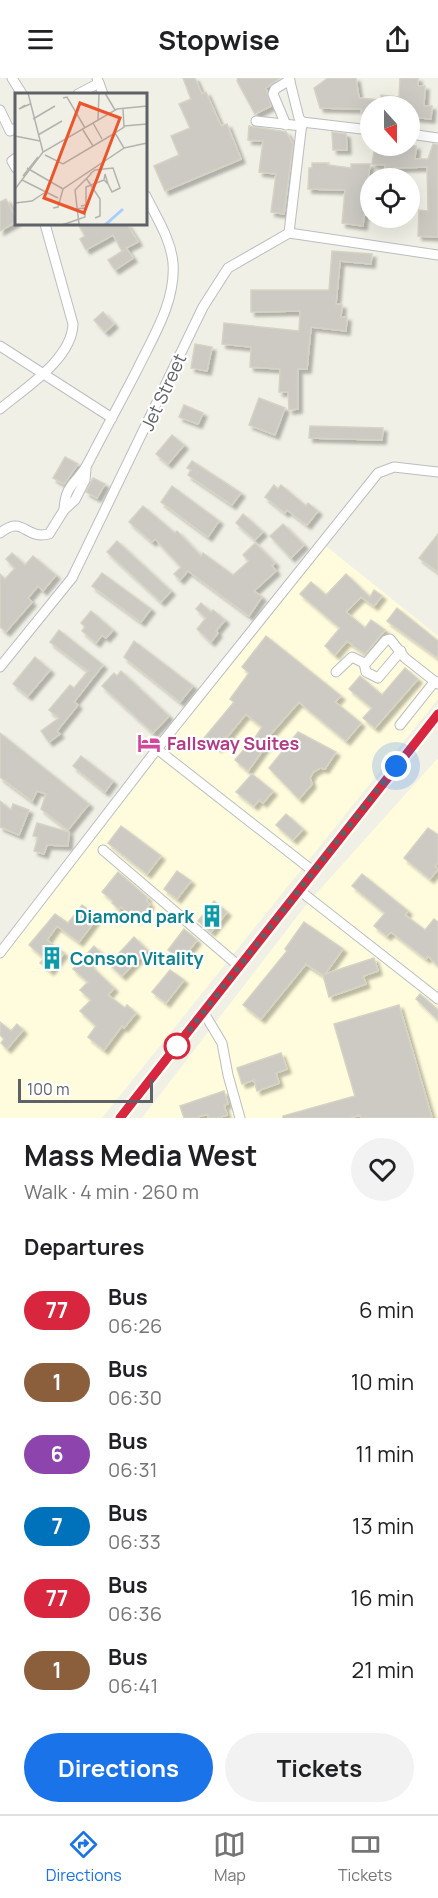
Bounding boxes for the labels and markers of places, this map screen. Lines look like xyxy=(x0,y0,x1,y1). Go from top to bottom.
hotel icon: Fallsway Suites xyxy=(136,730,162,756)
place label: Fallsway Suites xyxy=(167,731,300,755)
building icon: Diamond park xyxy=(199,903,225,929)
place label: Diamond park xyxy=(75,904,195,928)
building icon: Conson Vitality xyxy=(39,945,65,971)
place label: Conson Vitality xyxy=(70,946,203,970)
unlabelled marker xyxy=(164,1033,190,1059)

